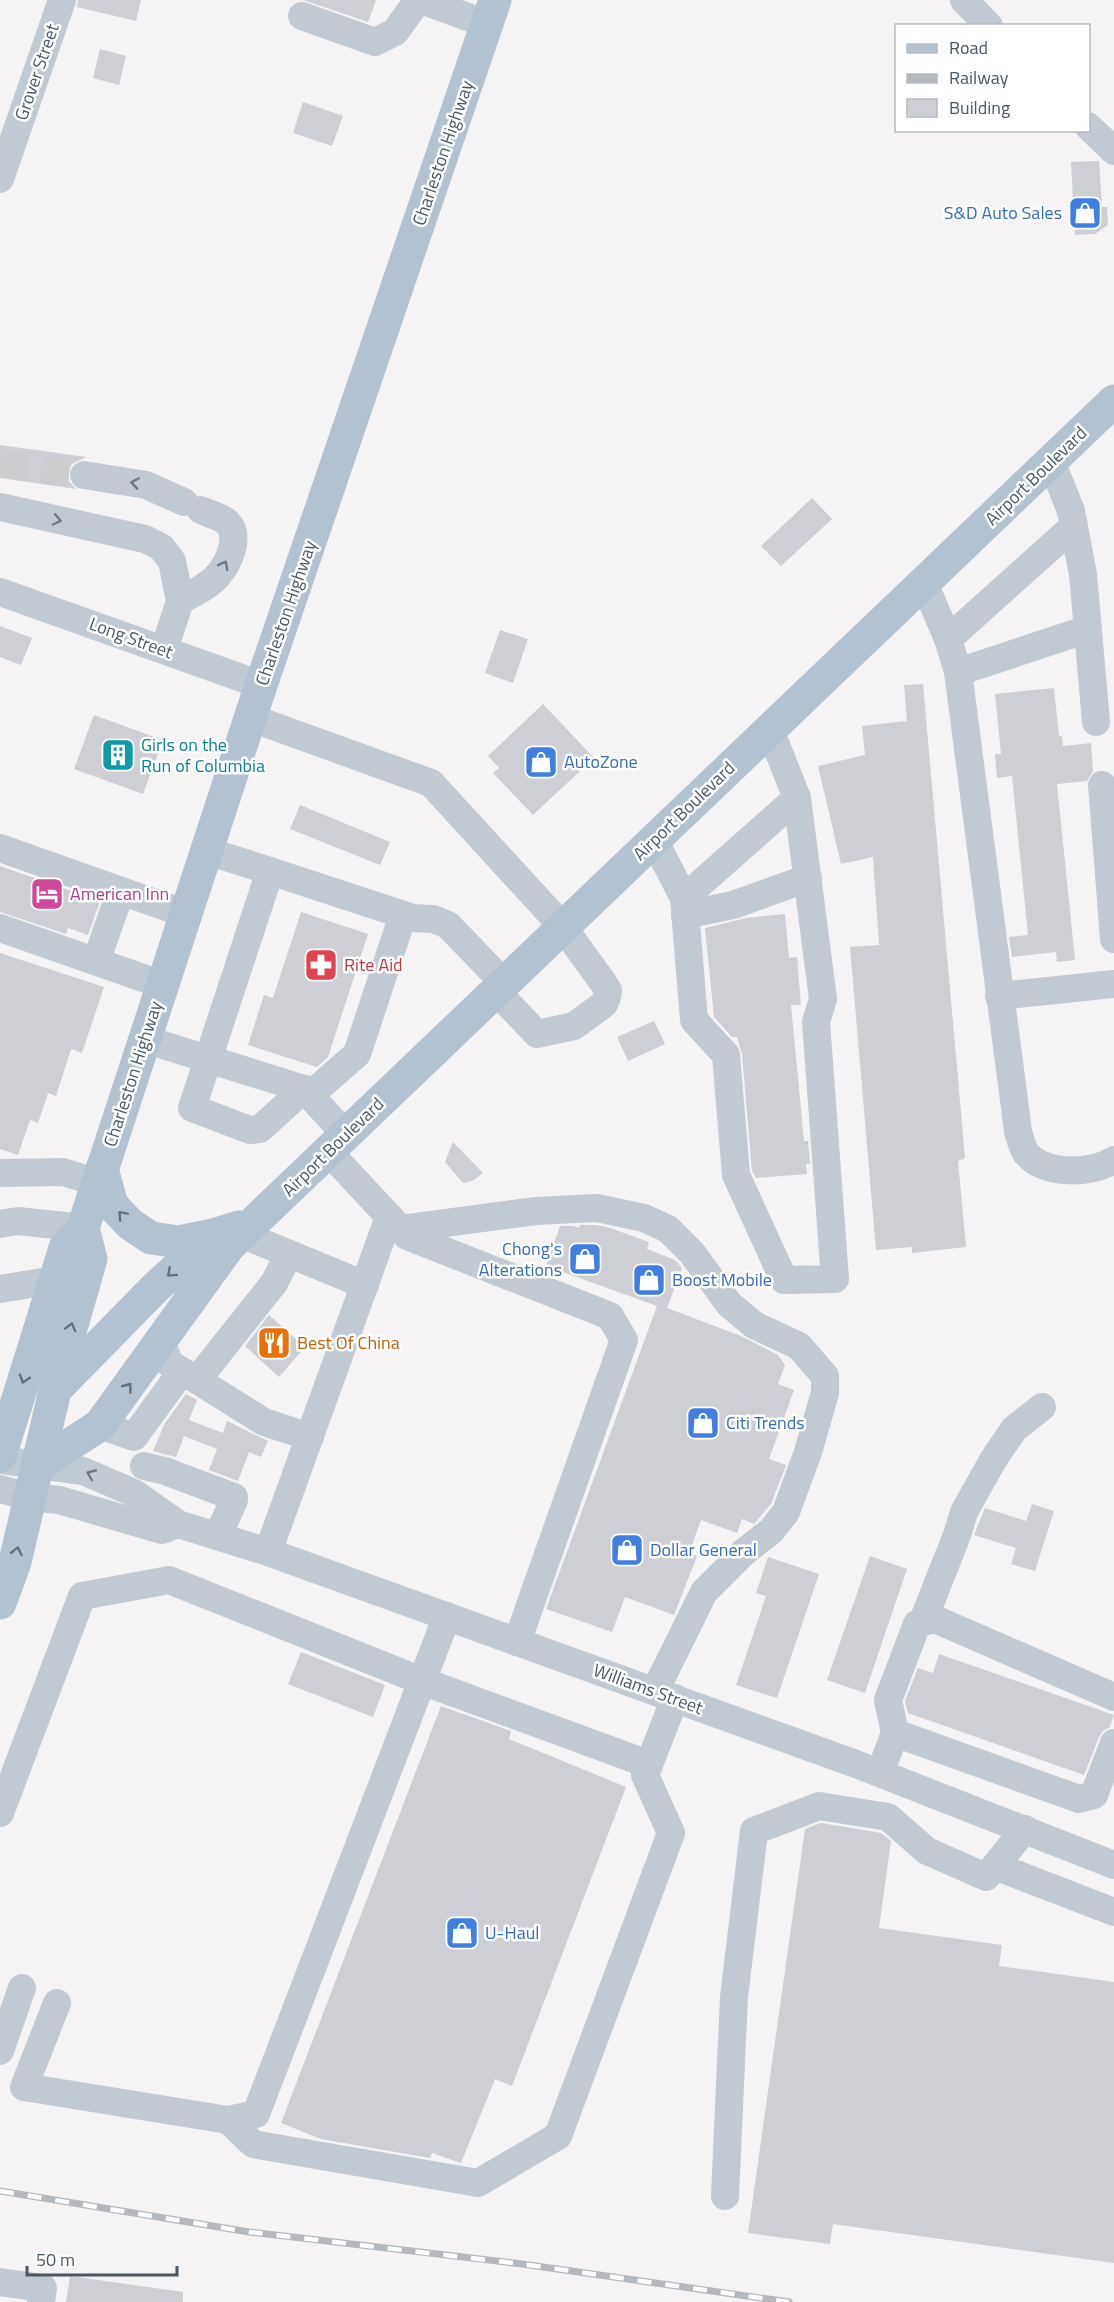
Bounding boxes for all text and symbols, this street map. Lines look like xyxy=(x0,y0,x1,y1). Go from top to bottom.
street label: Grover Street xyxy=(7,19,66,124)
legend xyxy=(895,24,1090,132)
text: Road xyxy=(949,34,988,61)
text: Railway xyxy=(949,64,1009,91)
street label: Charleston Highway xyxy=(405,76,480,229)
text: Building xyxy=(949,94,1010,121)
shop icon: S&D Auto Sales xyxy=(1067,195,1103,231)
place label: S&D Auto Sales xyxy=(944,199,1062,226)
street label: Airport Boulevard xyxy=(979,420,1093,531)
one-way arrow xyxy=(131,478,140,490)
one-way arrow xyxy=(52,513,62,526)
street label: Charleston Highway xyxy=(248,536,323,689)
one-way arrow xyxy=(217,560,228,571)
street label: Long Street xyxy=(86,610,177,665)
place label: Girls on the Run of Columbia xyxy=(141,731,265,779)
building icon: Girls on the Run of Columbia xyxy=(100,737,136,773)
shop icon: AutoZone xyxy=(523,744,559,780)
place label: AutoZone xyxy=(564,748,638,775)
street label: Airport Boulevard xyxy=(627,755,741,866)
hotel icon: American Inn xyxy=(29,876,65,912)
place label: American Inn xyxy=(70,880,169,907)
pharmacy icon: Rite Aid xyxy=(303,947,339,983)
place label: Rite Aid xyxy=(344,951,403,978)
street label: Charleston Highway xyxy=(96,997,169,1150)
street label: Airport Boulevard xyxy=(276,1091,390,1202)
one-way arrow xyxy=(118,1211,129,1222)
place label: Chong's Alterations xyxy=(479,1235,562,1283)
shop icon: Chong's Alterations xyxy=(567,1241,603,1277)
shop icon: Boost Mobile xyxy=(631,1262,667,1298)
one-way arrow xyxy=(167,1266,178,1277)
place label: Boost Mobile xyxy=(672,1266,772,1293)
one-way arrow xyxy=(64,1323,77,1333)
restaurant icon: Best Of China xyxy=(256,1325,292,1361)
place label: Best Of China xyxy=(297,1329,400,1356)
one-way arrow xyxy=(19,1373,32,1383)
one-way arrow xyxy=(120,1383,131,1394)
shop icon: Citi Trends xyxy=(685,1405,721,1441)
place label: Citi Trends xyxy=(726,1409,805,1436)
one-way arrow xyxy=(87,1469,98,1481)
shop icon: Dollar General xyxy=(609,1532,645,1568)
place label: Dollar General xyxy=(650,1536,757,1563)
one-way arrow xyxy=(10,1546,23,1556)
street label: Williams Street xyxy=(590,1656,707,1721)
shop icon: U-Haul xyxy=(444,1915,480,1951)
place label: U-Haul xyxy=(485,1919,539,1946)
scale bar xyxy=(27,2239,177,2277)
text: 50 m xyxy=(36,2246,75,2273)

